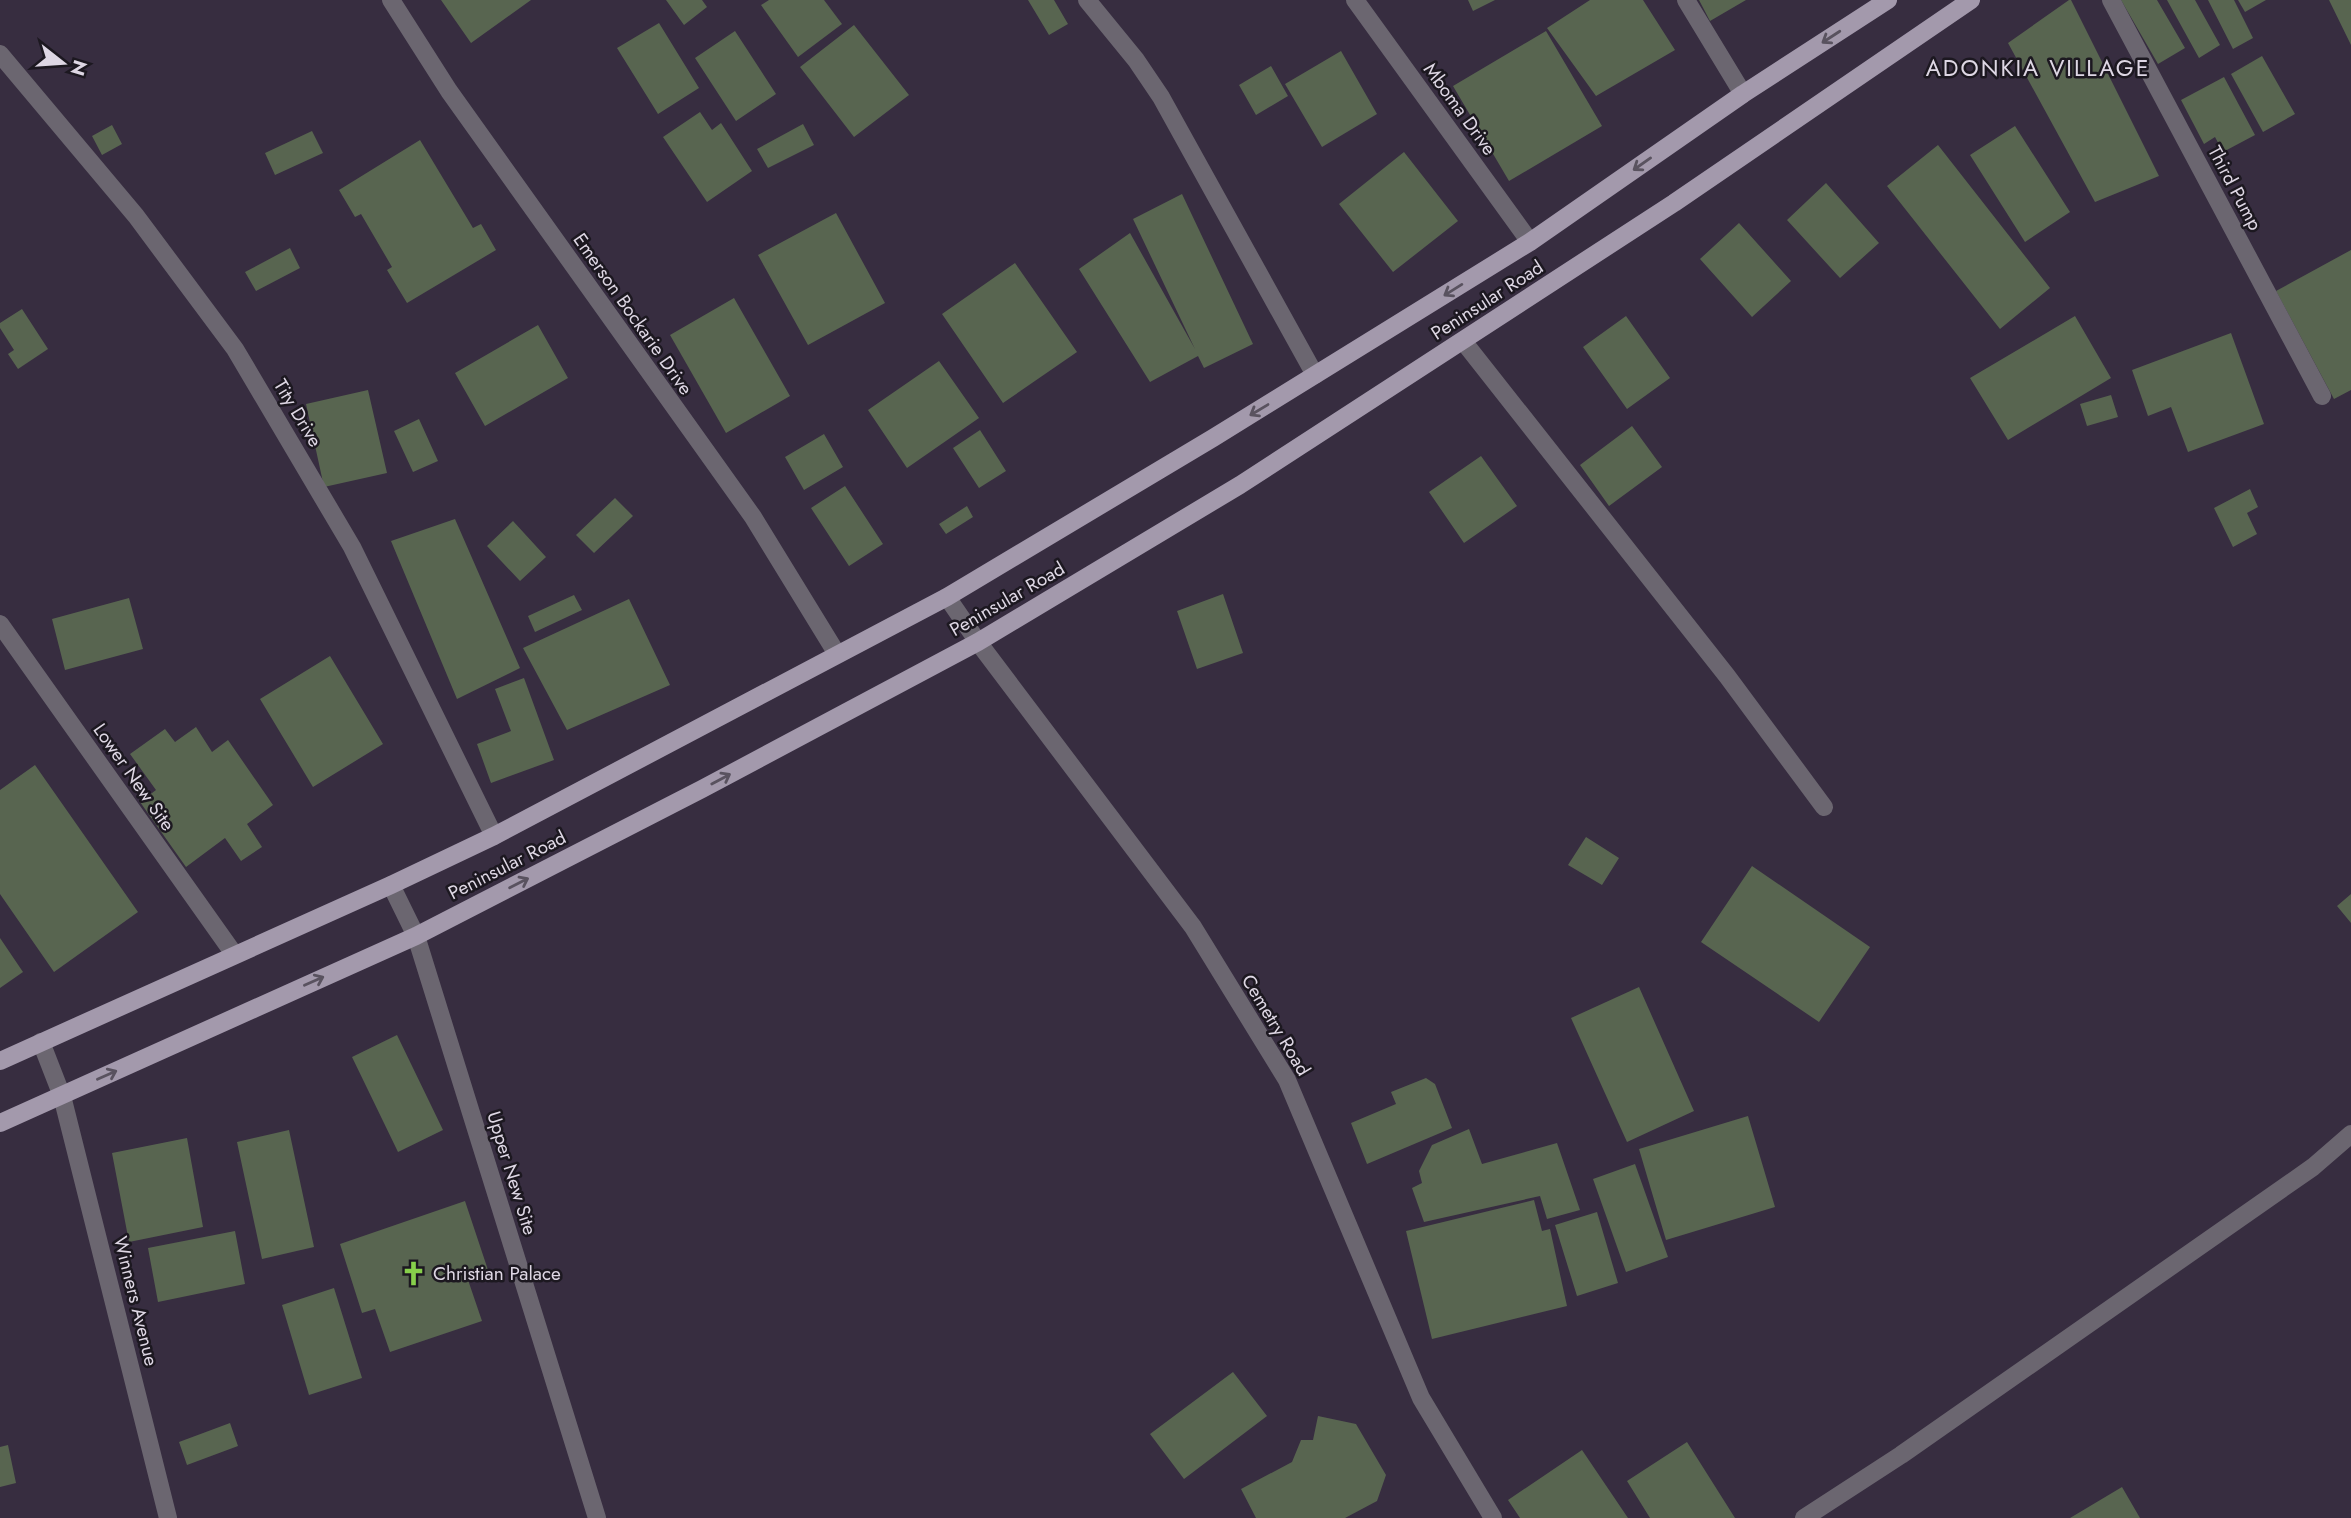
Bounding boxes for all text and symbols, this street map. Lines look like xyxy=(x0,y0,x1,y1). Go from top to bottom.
north arrow xyxy=(28,28,98,98)
one-way arrow xyxy=(1821,31,1841,45)
district label: ADONKIA VILLAGE xyxy=(1926,51,2150,85)
text: N xyxy=(64,57,94,79)
street label: Mboma Drive xyxy=(1417,57,1503,161)
street label: Third Pump xyxy=(2201,141,2269,235)
one-way arrow xyxy=(1633,157,1652,171)
street label: Emerson Bockarie Drive xyxy=(567,228,699,401)
street label: Peninsular Road xyxy=(1426,254,1548,346)
one-way arrow xyxy=(1443,284,1463,298)
street label: Tity Drive xyxy=(267,374,329,452)
one-way arrow xyxy=(1250,402,1269,417)
street label: Peninsular Road xyxy=(944,555,1070,643)
street label: Lower New Site xyxy=(87,718,181,836)
one-way arrow xyxy=(711,771,731,785)
street label: Peninsular Road xyxy=(443,824,571,906)
one-way arrow xyxy=(508,875,529,889)
street label: Cemetry Road xyxy=(1235,969,1317,1081)
one-way arrow xyxy=(303,974,324,987)
one-way arrow xyxy=(96,1068,117,1081)
street label: Upper New Site xyxy=(480,1108,544,1238)
street label: Winners Avenue xyxy=(107,1233,165,1369)
church icon: Christian Palace xyxy=(399,1259,427,1287)
place label: Christian Palace xyxy=(433,1260,561,1287)

